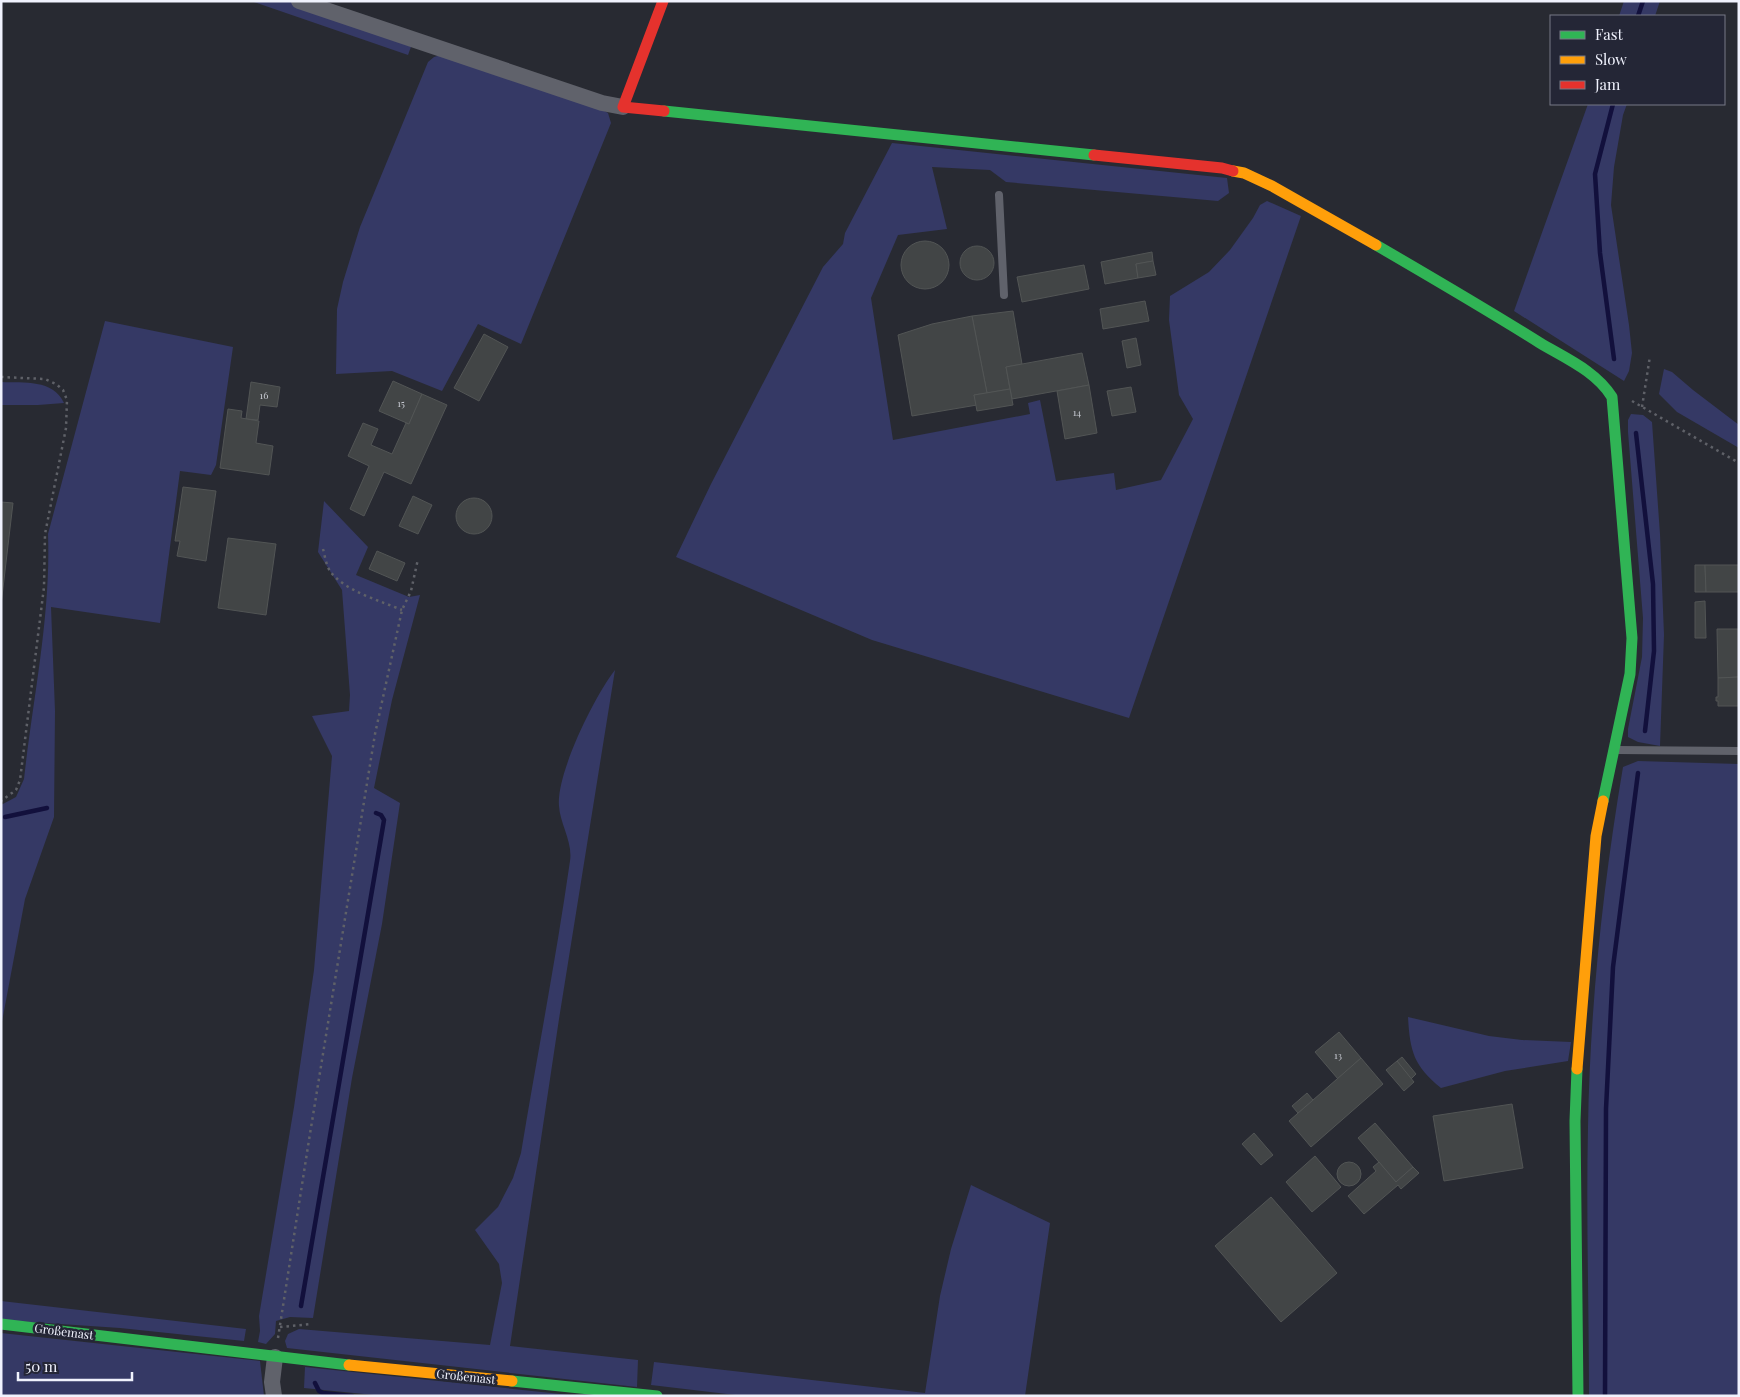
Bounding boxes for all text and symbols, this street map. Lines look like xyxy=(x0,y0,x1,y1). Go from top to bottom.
legend xyxy=(1550,15,1725,105)
text: Fast xyxy=(1595,24,1624,44)
text: Slow xyxy=(1595,49,1627,69)
text: Jam xyxy=(1594,74,1621,94)
house number: 16 xyxy=(260,388,268,402)
house number: 15 xyxy=(397,396,405,410)
house number: 14 xyxy=(1073,405,1081,419)
house number: 13 xyxy=(1334,1048,1343,1062)
street label: Großemast xyxy=(34,1319,95,1343)
scale bar xyxy=(18,1350,131,1382)
text: 50 m xyxy=(25,1356,58,1376)
street label: Großemast xyxy=(436,1365,497,1387)

